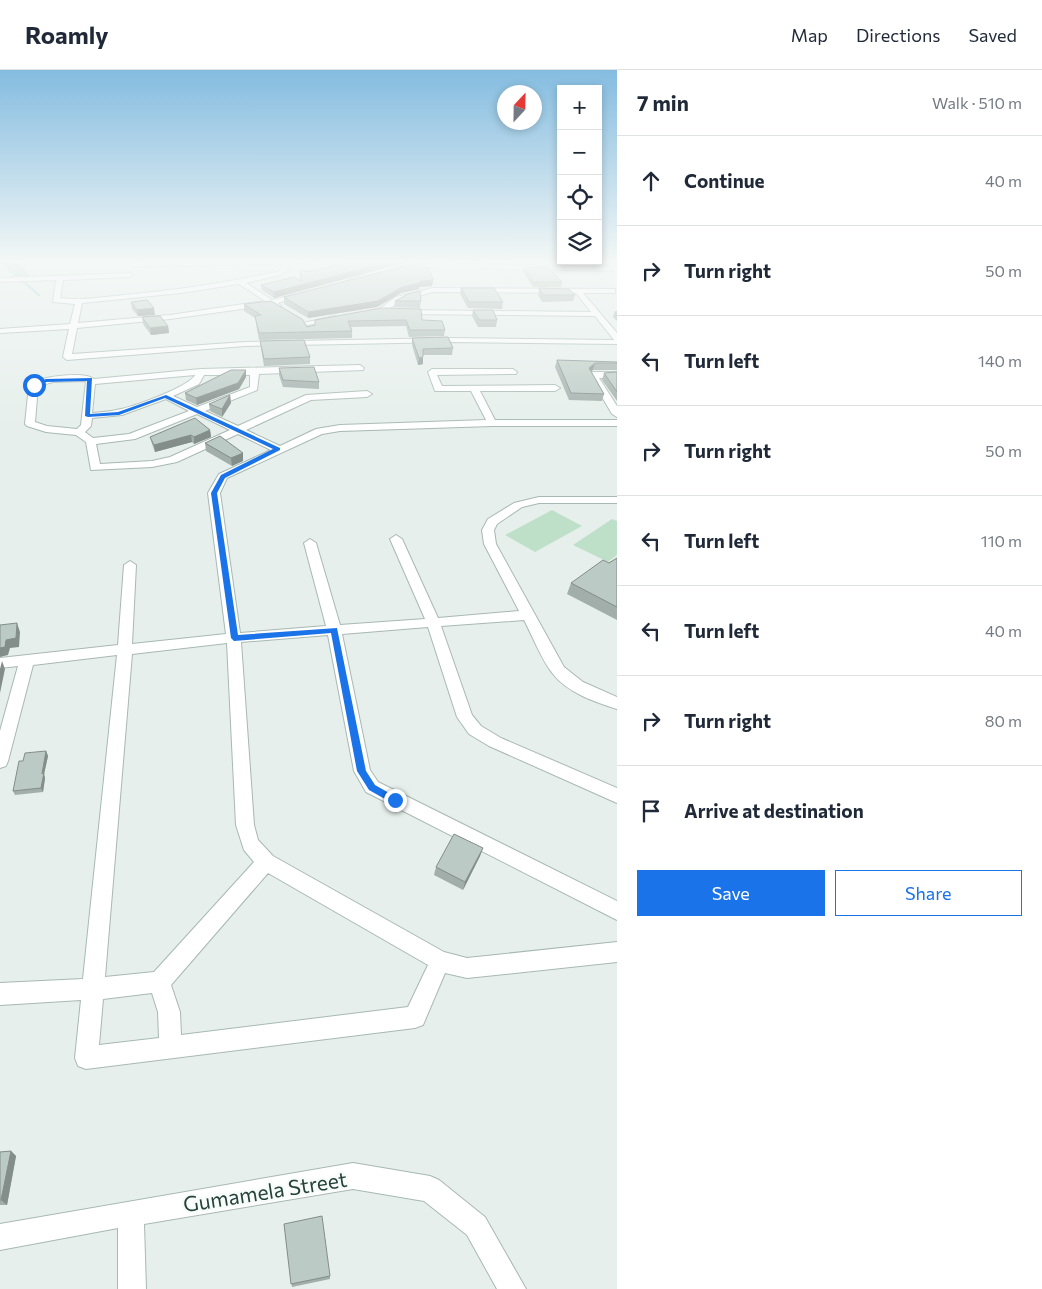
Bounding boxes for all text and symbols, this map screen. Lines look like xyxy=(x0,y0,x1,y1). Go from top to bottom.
text: Roamly xyxy=(25,20,108,49)
text: Map xyxy=(791,24,828,46)
text: Directions xyxy=(856,24,940,46)
text: Saved xyxy=(968,24,1017,46)
north arrow xyxy=(497,85,542,130)
map controls xyxy=(557,85,602,265)
button: + xyxy=(557,85,602,130)
text: 7 min xyxy=(637,90,689,115)
text: Walk · 510 m xyxy=(932,93,1022,112)
button: − xyxy=(557,130,602,175)
icon: ahead xyxy=(637,167,665,195)
text: Continue xyxy=(684,169,764,192)
text: 40 m xyxy=(985,171,1022,190)
button: locate xyxy=(557,175,602,220)
button: layers xyxy=(557,220,602,265)
icon: right xyxy=(637,257,665,285)
text: Turn right xyxy=(684,259,771,282)
text: 50 m xyxy=(985,261,1022,280)
icon: left xyxy=(637,347,665,375)
text: Turn left xyxy=(684,349,759,372)
text: 140 m xyxy=(978,351,1022,370)
route start xyxy=(23,374,46,397)
icon: right xyxy=(637,437,665,465)
text: Turn right xyxy=(684,439,771,462)
text: 50 m xyxy=(985,441,1022,460)
icon: left xyxy=(637,527,665,555)
text: Turn left xyxy=(684,529,759,552)
text: 110 m xyxy=(981,531,1022,550)
icon: left xyxy=(637,617,665,645)
text: Turn left xyxy=(684,619,759,642)
text: 40 m xyxy=(985,621,1022,640)
icon: right xyxy=(637,707,665,735)
text: Turn right xyxy=(684,709,771,732)
text: 80 m xyxy=(985,711,1022,730)
route end xyxy=(384,789,407,812)
icon: arrive xyxy=(637,797,665,825)
text: Arrive at destination xyxy=(684,799,864,822)
button: Save xyxy=(637,870,825,916)
button: Share xyxy=(835,870,1022,916)
street label: Gumamela Street xyxy=(181,1166,349,1216)

